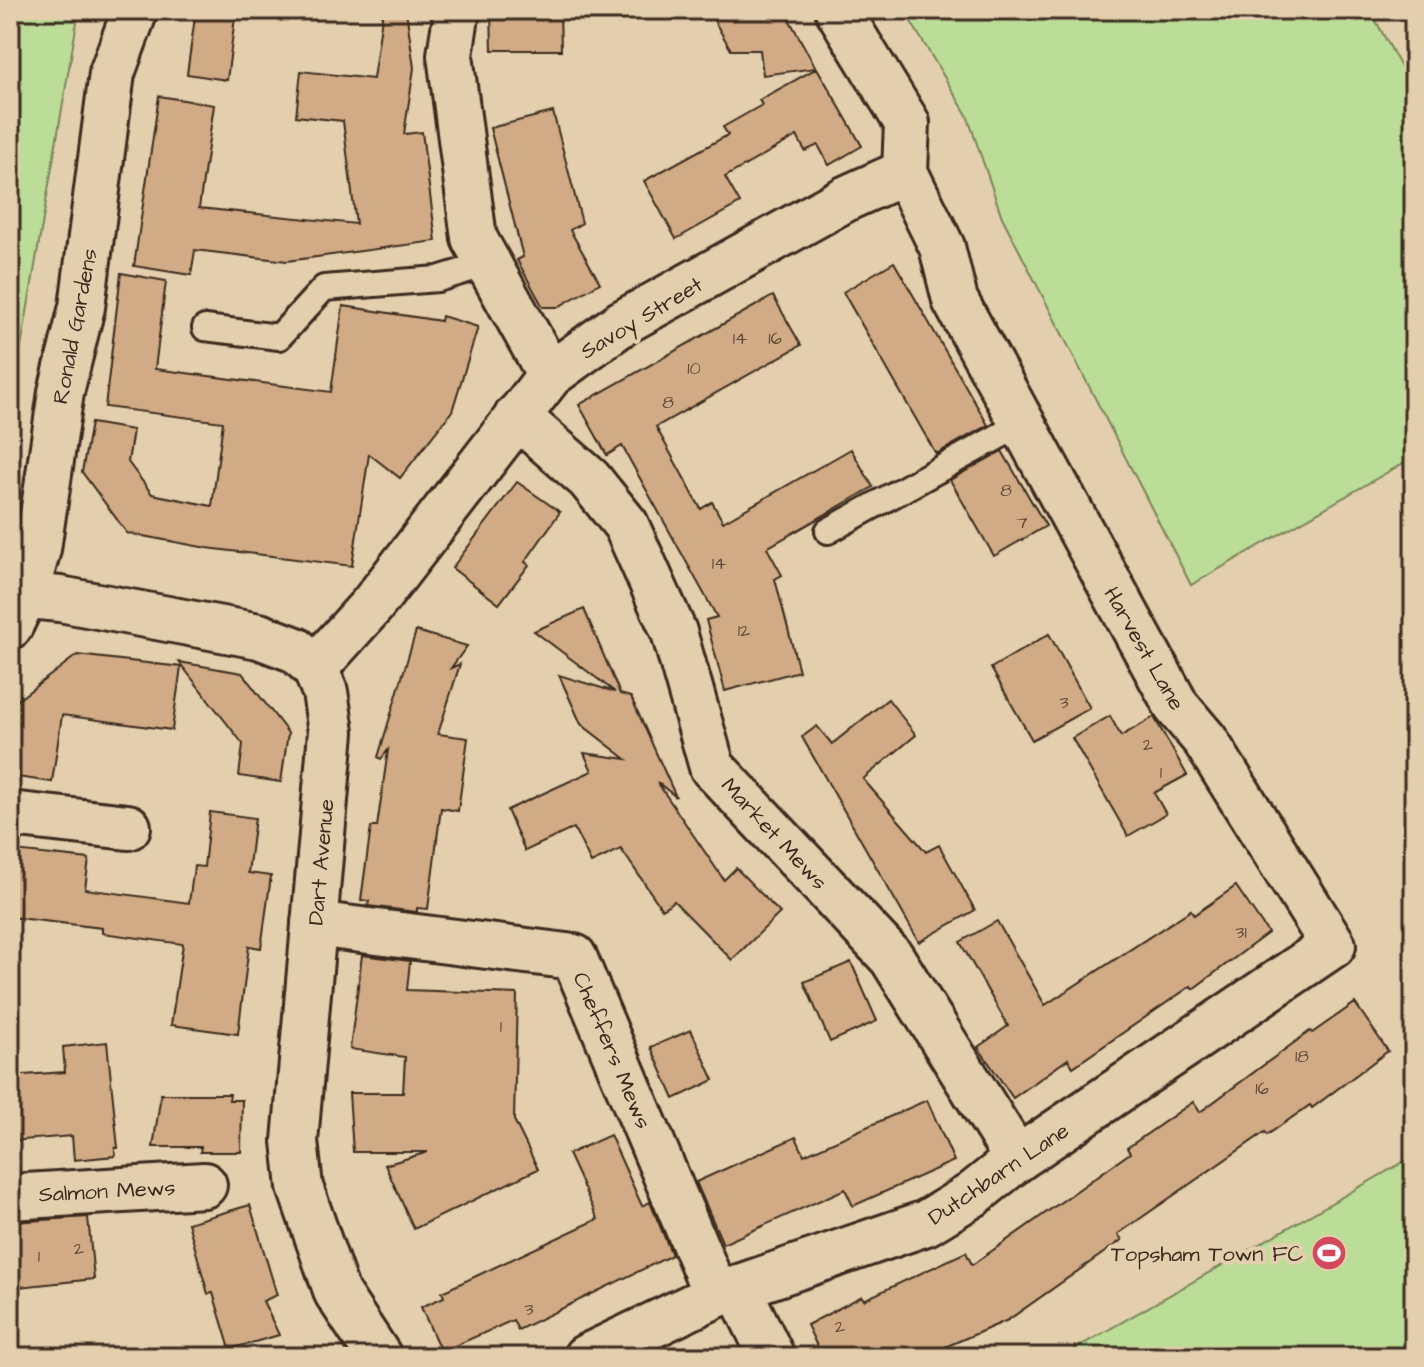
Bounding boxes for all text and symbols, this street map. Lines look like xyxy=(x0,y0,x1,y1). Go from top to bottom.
street label: Ronald Gardens xyxy=(45,246,106,407)
street label: Savoy Street xyxy=(575,269,709,368)
house number: 14 xyxy=(733,326,747,351)
house number: 16 xyxy=(768,326,782,351)
house number: 10 xyxy=(687,356,701,381)
house number: 8 xyxy=(662,390,674,415)
house number: 8 xyxy=(1000,478,1012,503)
house number: 7 xyxy=(1016,510,1028,535)
house number: 14 xyxy=(712,551,726,576)
street label: Harvest Lane xyxy=(1096,581,1192,716)
house number: 12 xyxy=(738,618,751,643)
house number: 3 xyxy=(1059,690,1069,715)
house number: 2 xyxy=(1143,732,1154,757)
house number: 1 xyxy=(1160,760,1162,785)
street label: Market Mews xyxy=(714,771,834,897)
street label: Dart Avenue xyxy=(301,798,342,927)
house number: 31 xyxy=(1235,920,1247,945)
street label: Cheffers Mews xyxy=(565,968,659,1134)
house number: 1 xyxy=(500,1014,502,1039)
house number: 18 xyxy=(1295,1044,1309,1069)
house number: 16 xyxy=(1255,1076,1269,1101)
street label: Dutchbarn Lane xyxy=(922,1115,1076,1233)
street label: Salmon Mews xyxy=(38,1172,176,1211)
sports icon: Topsham Town FC xyxy=(1310,1234,1348,1272)
house number: 2 xyxy=(74,1236,85,1261)
place label: Topsham Town FC xyxy=(1111,1239,1303,1270)
house number: 1 xyxy=(38,1244,40,1269)
house number: 3 xyxy=(524,1297,534,1322)
house number: 2 xyxy=(835,1314,846,1339)

